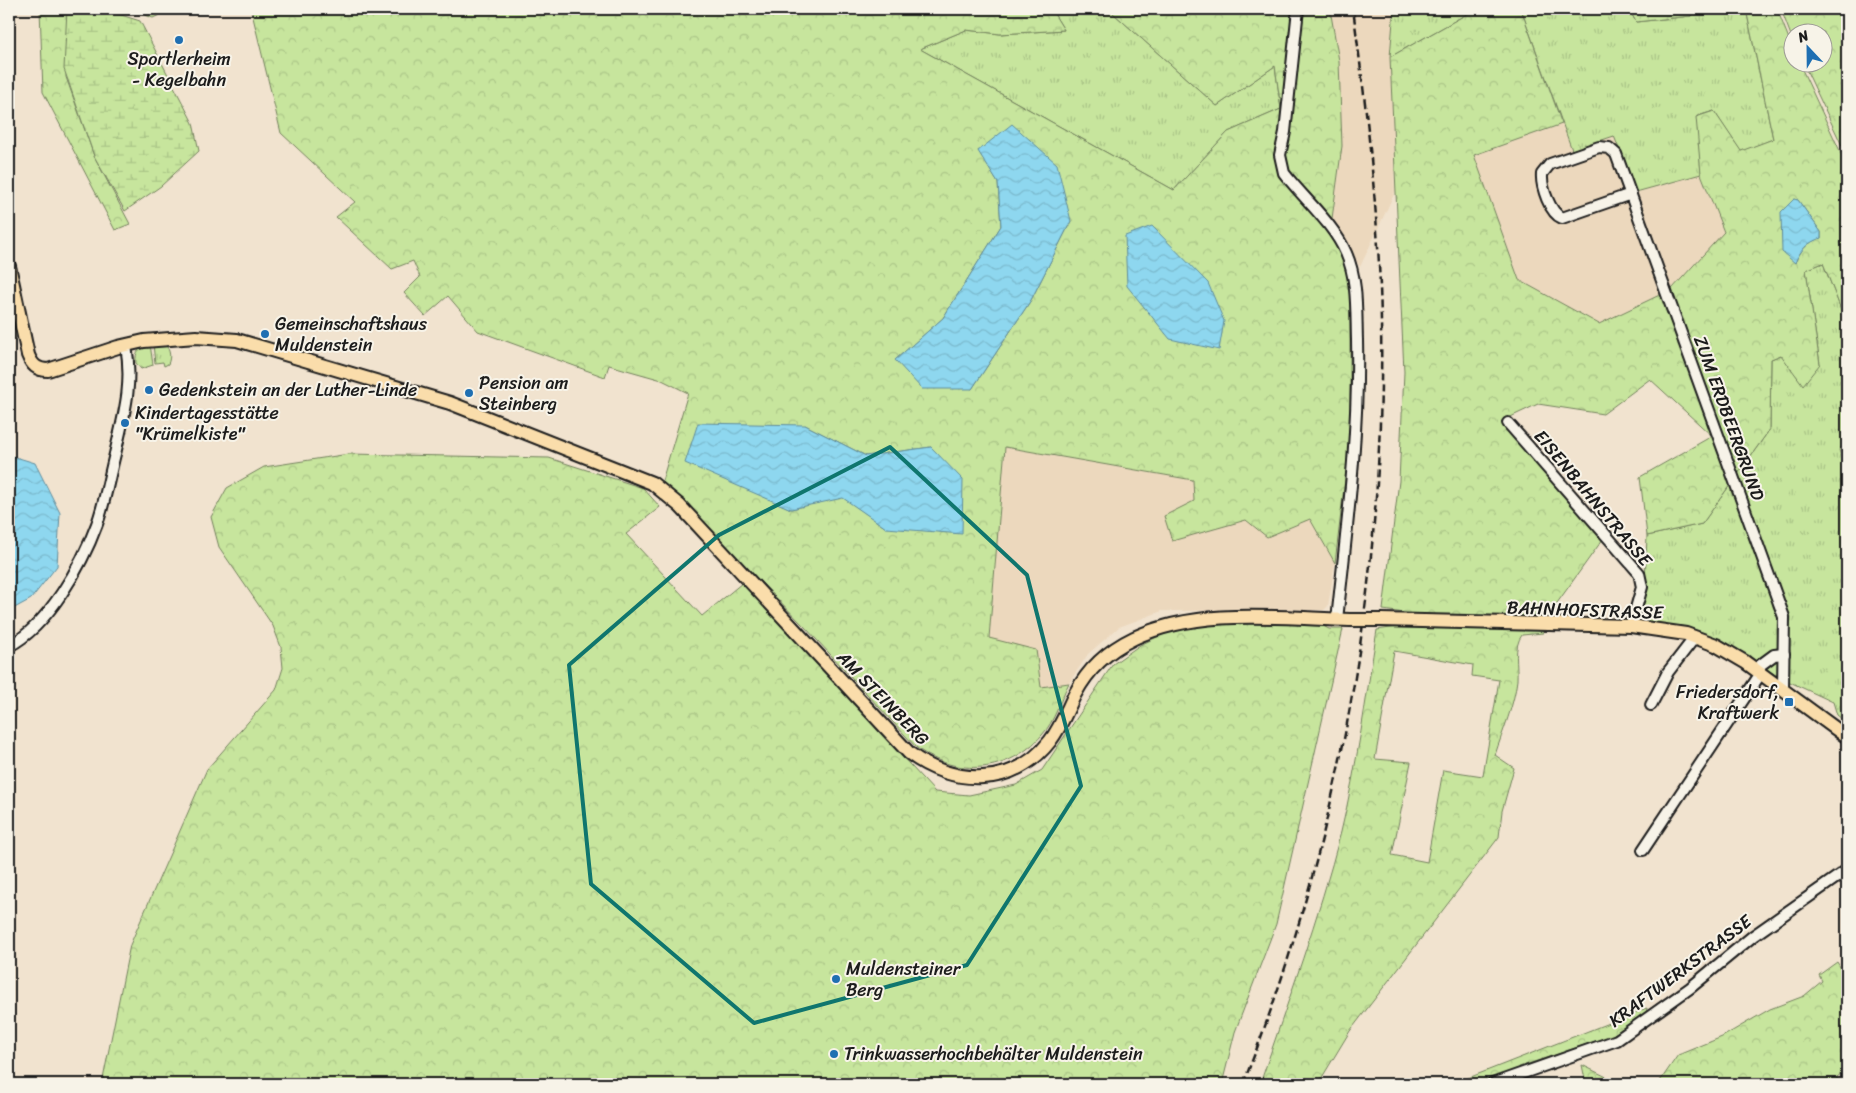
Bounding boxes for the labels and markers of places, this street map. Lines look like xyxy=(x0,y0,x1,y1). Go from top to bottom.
marker: Sportlerheim - Kegelbahn xyxy=(173,34,185,46)
place label: Sportlerheim - Kegelbahn xyxy=(127,43,231,96)
place label: Gemeinschaftshaus Muldenstein xyxy=(275,308,428,361)
marker: Gemeinschaftshaus Muldenstein xyxy=(259,328,271,340)
place label: Pension am Steinberg xyxy=(479,367,569,420)
place label: Gedenkstein an der Luther-Linde xyxy=(159,374,417,406)
marker: Gedenkstein an der Luther-Linde xyxy=(143,384,155,396)
marker: Pension am Steinberg xyxy=(463,387,475,399)
place label: Kindertagesstätte "Krümelkiste" xyxy=(135,397,279,450)
marker: Kindertagesstätte "Krümelkiste" xyxy=(119,417,131,429)
place label: Friedersdorf, Kraftwerk xyxy=(1676,676,1779,729)
marker: Friedersdorf, Kraftwerk xyxy=(1783,696,1795,708)
place label: Muldensteiner Berg xyxy=(846,953,962,1006)
marker: Muldensteiner Berg xyxy=(830,973,842,985)
place label: Trinkwasserhochbehälter Muldenstein xyxy=(844,1038,1143,1070)
marker: Trinkwasserhochbehälter Muldenstein xyxy=(828,1048,840,1060)

